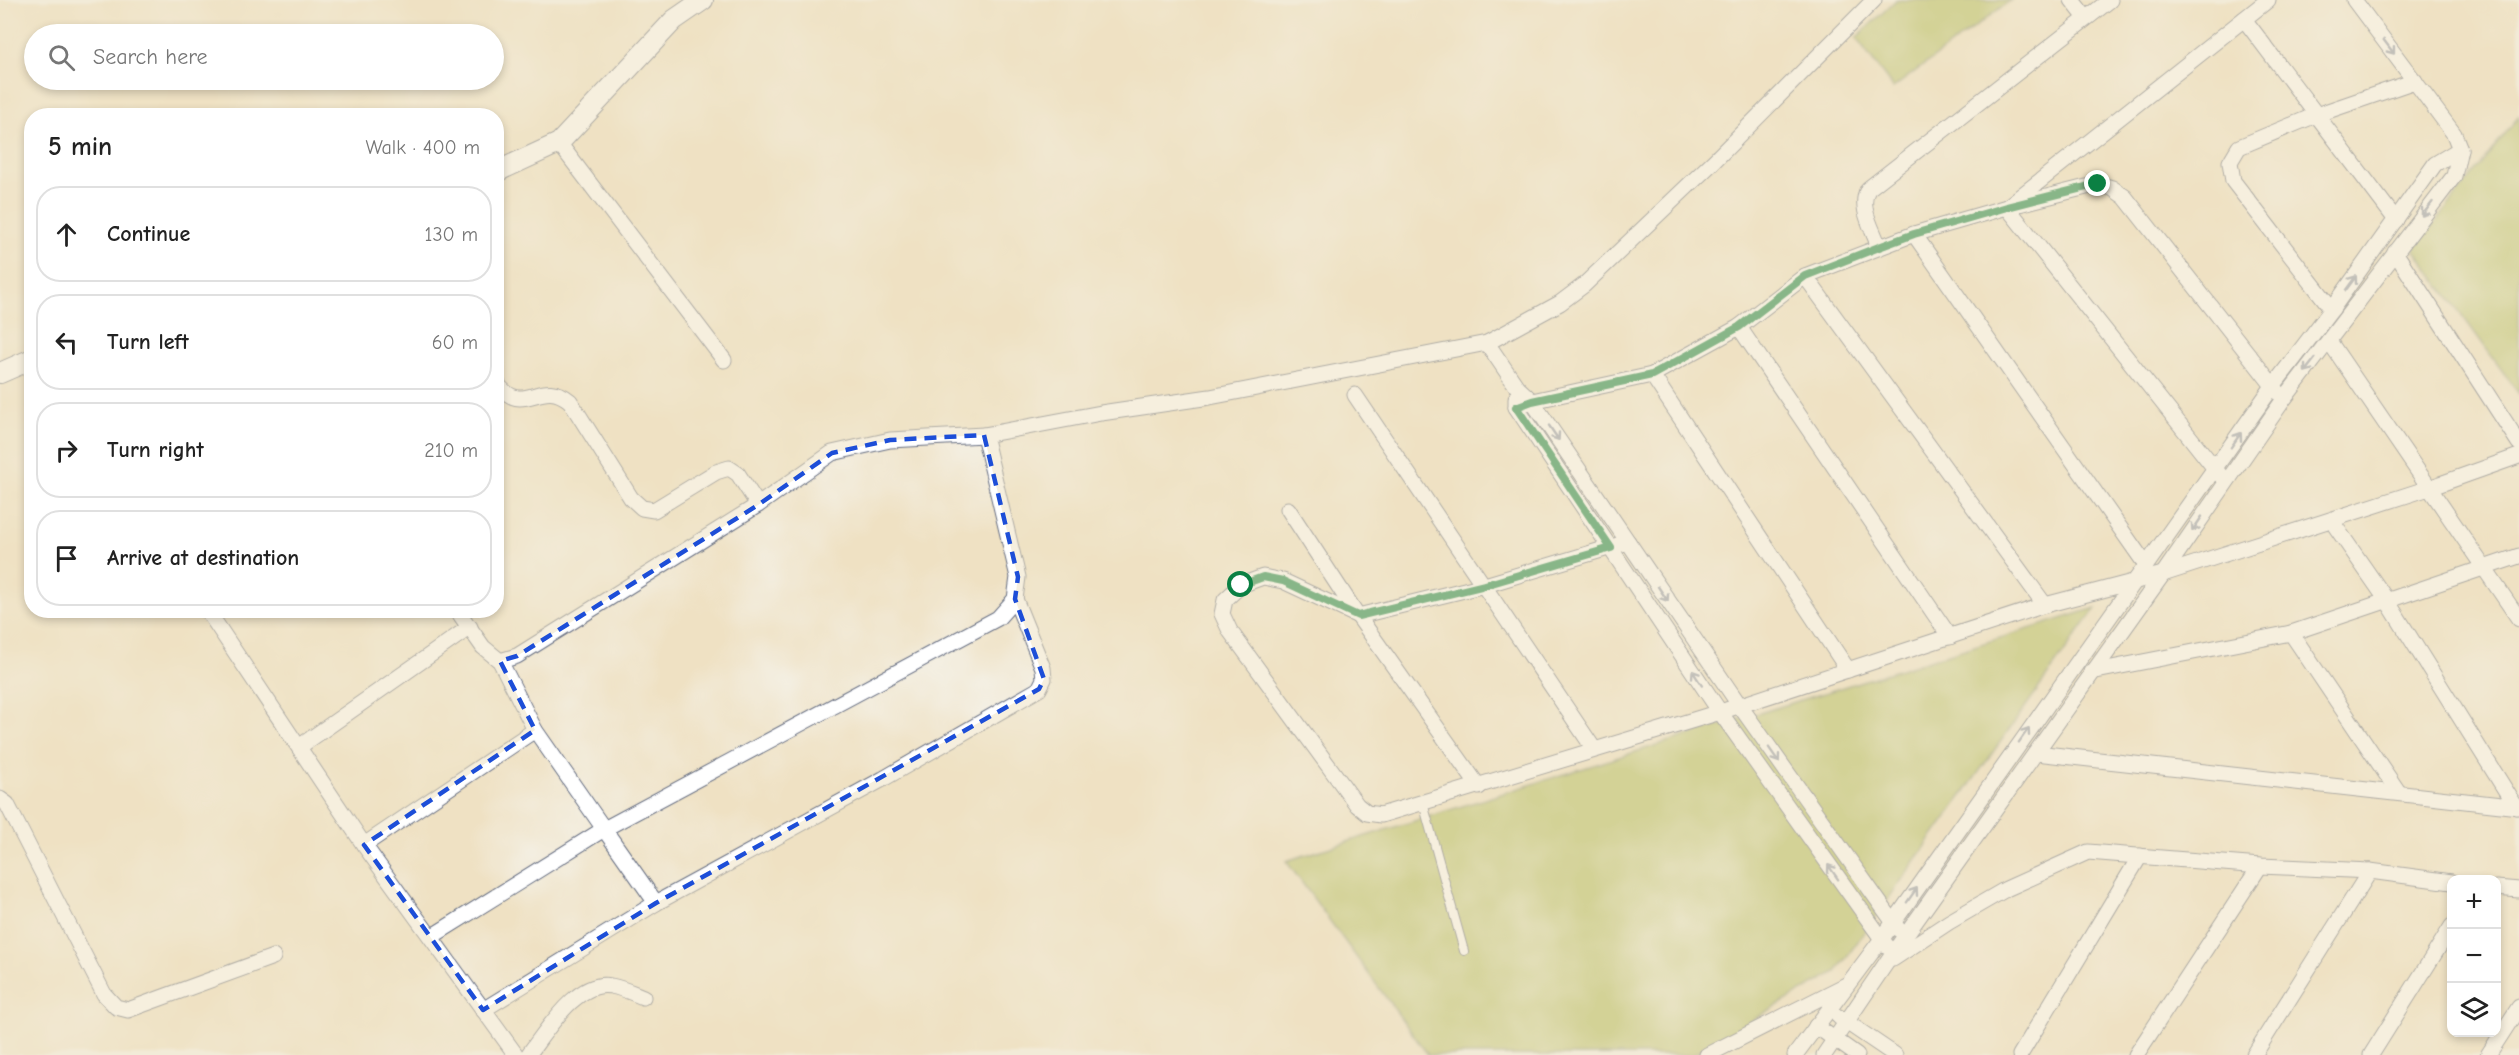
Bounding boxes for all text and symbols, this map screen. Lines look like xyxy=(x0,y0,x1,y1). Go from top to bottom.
search box xyxy=(24,24,504,90)
one-way arrow xyxy=(2383,38,2396,54)
icon: search xyxy=(45,41,78,74)
text: Search here xyxy=(93,44,208,70)
text: 5 min xyxy=(48,132,112,162)
text: Walk · 400 m xyxy=(366,136,480,159)
route end xyxy=(2084,170,2110,196)
one-way arrow xyxy=(2421,201,2434,217)
icon: ahead xyxy=(50,218,83,251)
text: Continue xyxy=(107,221,190,247)
text: 130 m xyxy=(425,223,478,246)
one-way arrow xyxy=(2345,275,2357,291)
icon: left xyxy=(50,326,83,359)
text: Turn left xyxy=(107,329,189,355)
text: 60 m xyxy=(432,331,478,354)
one-way arrow xyxy=(2304,357,2317,373)
one-way arrow xyxy=(1548,424,1560,441)
one-way arrow xyxy=(2230,432,2242,449)
icon: right xyxy=(50,434,83,467)
text: Turn right xyxy=(107,437,204,463)
text: 210 m xyxy=(424,439,478,462)
one-way arrow xyxy=(2191,515,2203,532)
icon: arrive xyxy=(50,542,83,575)
text: Arrive at destination xyxy=(107,545,299,571)
route start xyxy=(1227,571,1253,597)
one-way arrow xyxy=(1658,585,1670,602)
one-way arrow xyxy=(1691,669,1704,686)
one-way arrow xyxy=(2018,728,2030,744)
one-way arrow xyxy=(1768,746,1780,762)
one-way arrow xyxy=(1827,864,1839,881)
map controls xyxy=(2447,875,2501,1037)
button: + xyxy=(2447,875,2501,929)
one-way arrow xyxy=(1906,887,1918,903)
button: − xyxy=(2447,929,2501,983)
button: layers xyxy=(2447,983,2501,1037)

